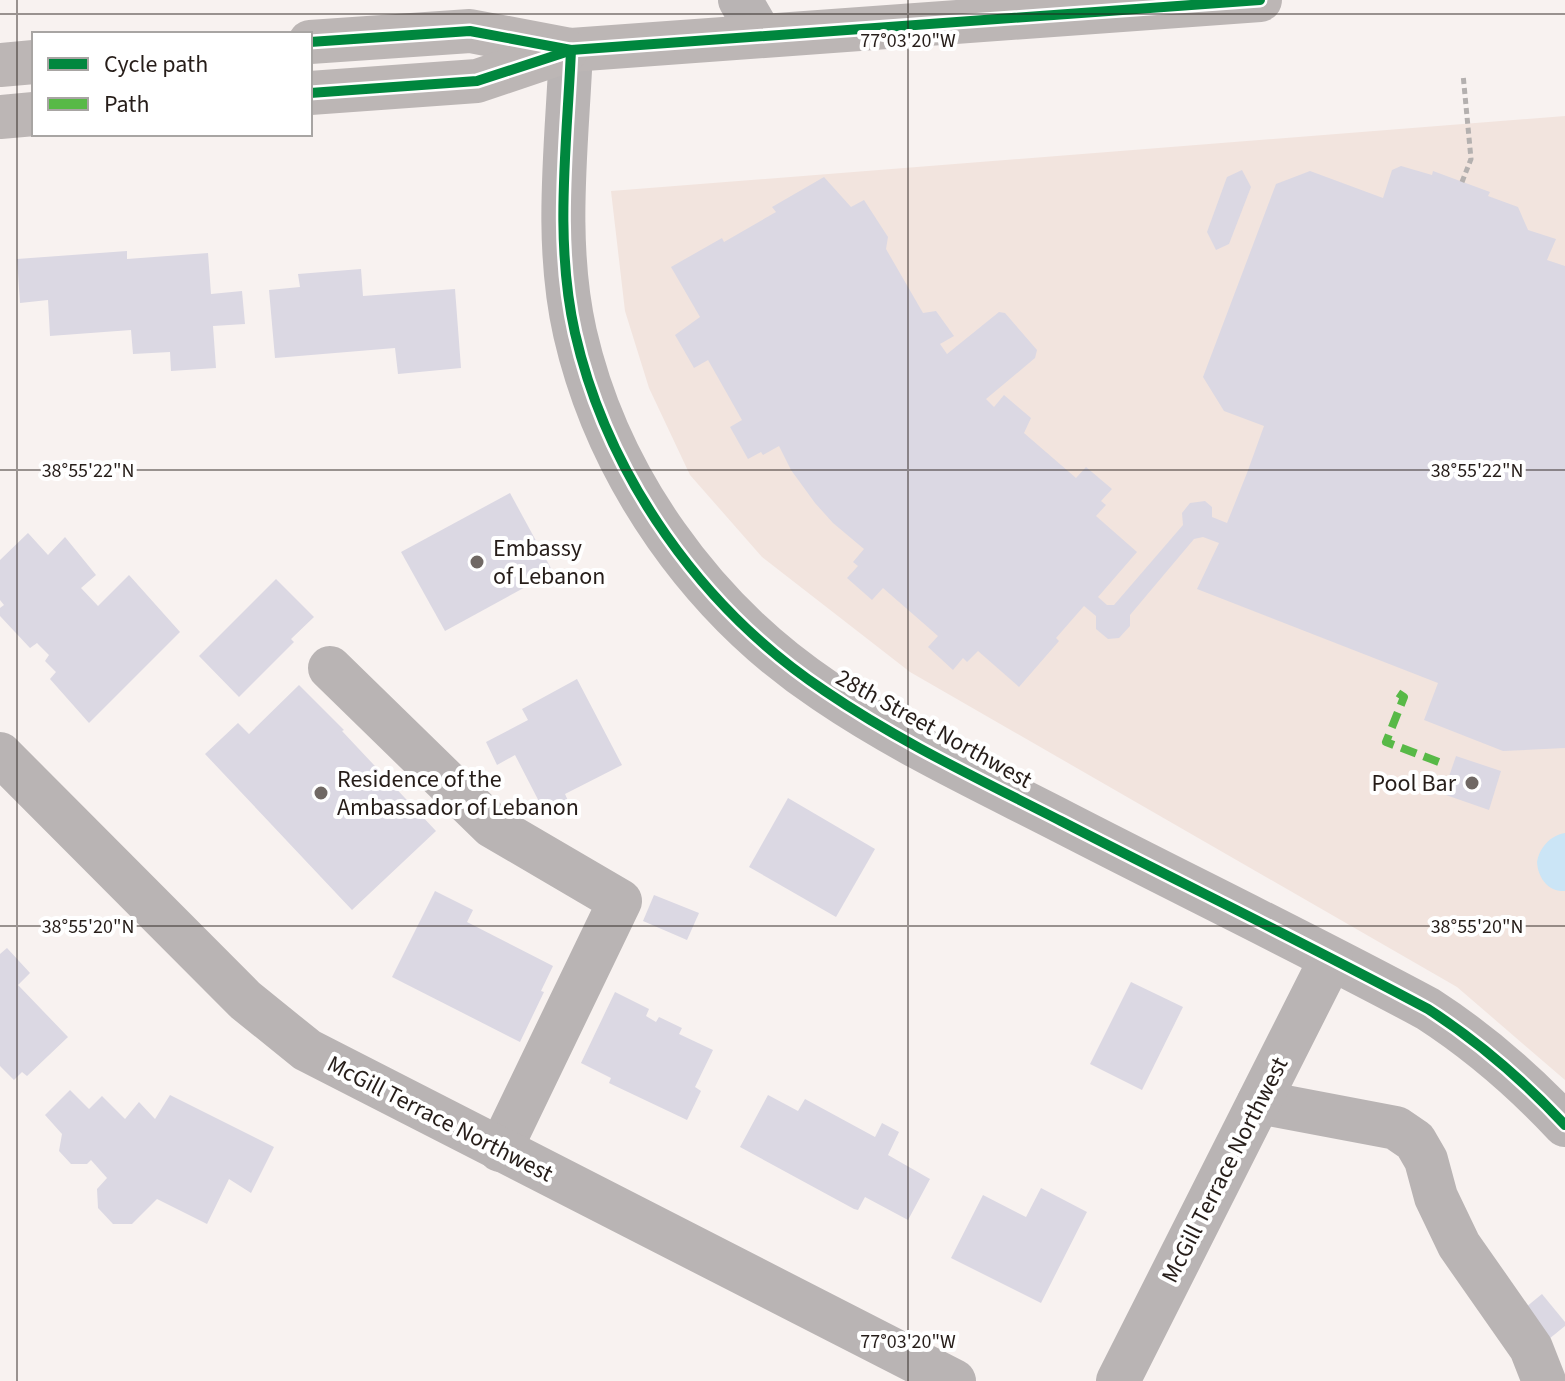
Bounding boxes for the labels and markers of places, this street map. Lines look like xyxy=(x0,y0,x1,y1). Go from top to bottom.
place label: Embassy of Lebanon xyxy=(493,531,605,594)
marker: Embassy of Lebanon xyxy=(468,553,486,571)
place label: Residence of the Ambassador of Lebanon xyxy=(337,762,579,825)
place label: Pool Bar xyxy=(1372,766,1457,801)
marker: Pool Bar xyxy=(1463,774,1481,792)
marker: Residence of the Ambassador of Lebanon xyxy=(312,784,330,802)

